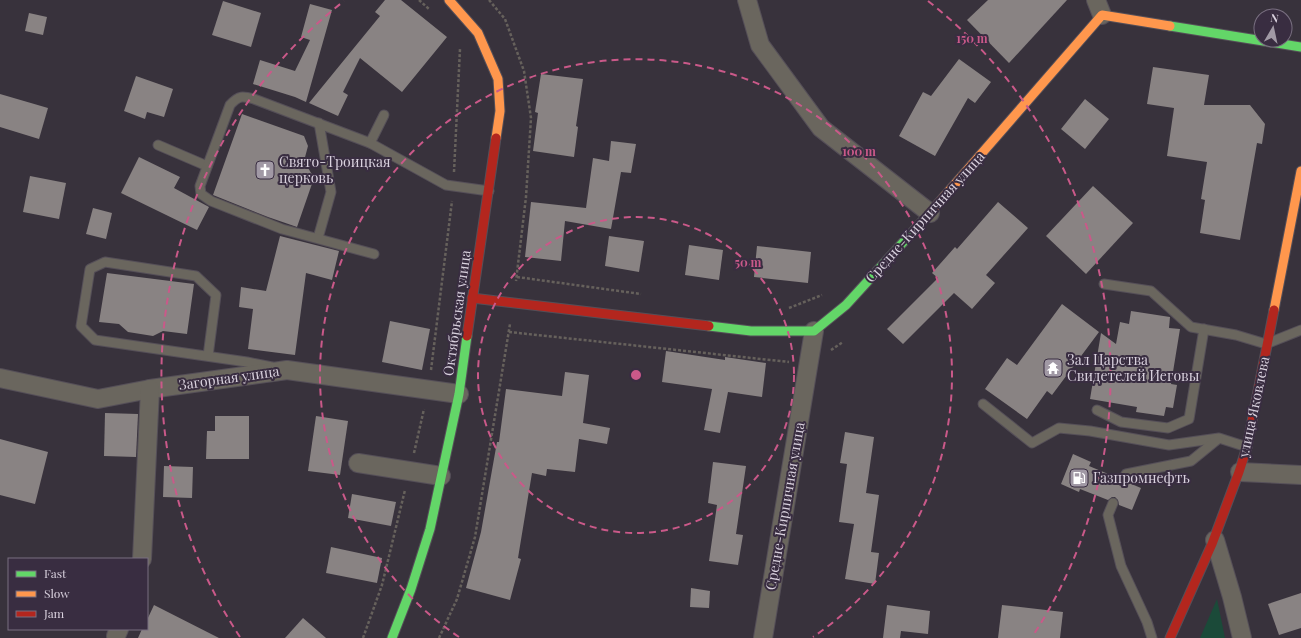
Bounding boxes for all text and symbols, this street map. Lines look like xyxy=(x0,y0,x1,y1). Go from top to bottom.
north arrow xyxy=(1253,8,1293,48)
text: N xyxy=(1270,10,1280,26)
text: 150 m xyxy=(956,30,988,46)
text: 100 m xyxy=(842,143,876,159)
street label: Средне-Кирпичная улица xyxy=(861,147,989,286)
place label: Свято-Троицкая церковь xyxy=(279,152,391,187)
church icon: Свято-Троицкая церковь xyxy=(254,159,276,181)
street label: Октябрьская улица xyxy=(438,249,475,377)
text: 50 m xyxy=(735,254,762,270)
place label: Зал Царства Свидетелей Иеговы xyxy=(1067,350,1200,385)
street label: улица Яковлева xyxy=(1233,355,1273,460)
temple icon: Зал Царства Свидетелей Иеговы xyxy=(1042,357,1064,379)
street label: Загорная улица xyxy=(177,361,280,394)
centre of rings xyxy=(629,368,643,382)
street label: Средне-Кирпичная улица xyxy=(760,420,809,591)
fuel station icon: Газпромнефть xyxy=(1068,467,1090,489)
place label: Газпромнефть xyxy=(1093,468,1190,487)
legend xyxy=(8,558,148,630)
text: Fast xyxy=(44,565,67,581)
text: Slow xyxy=(44,585,70,601)
text: Jam xyxy=(43,605,65,621)

